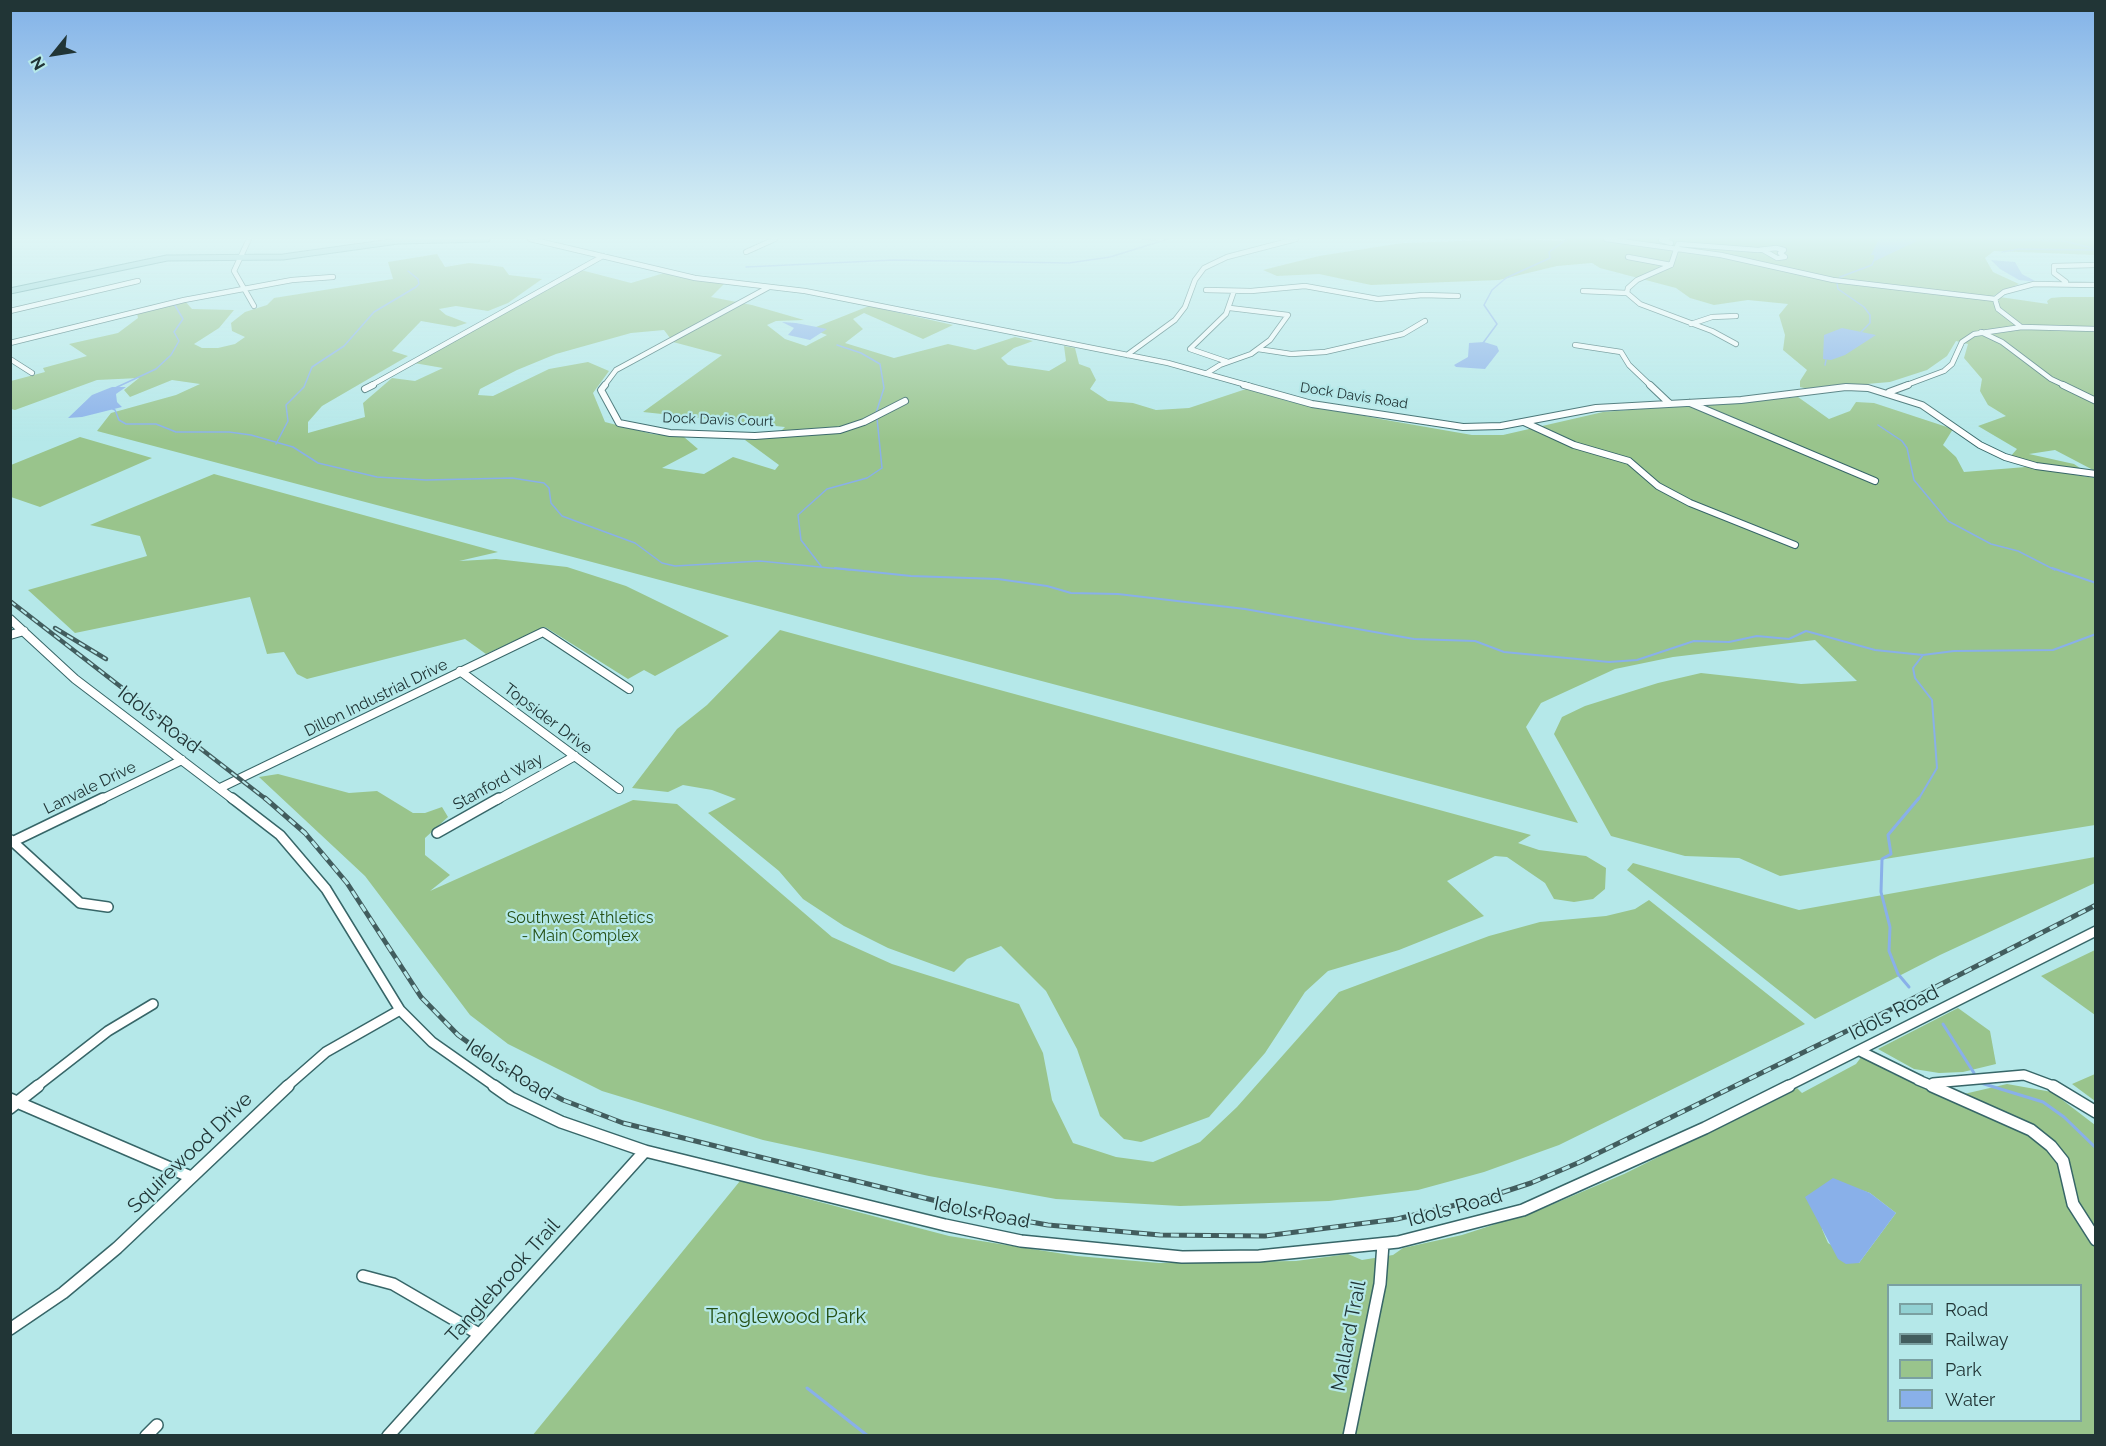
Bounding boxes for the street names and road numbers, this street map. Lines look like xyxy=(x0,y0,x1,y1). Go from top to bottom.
street label: Dock Davis Road xyxy=(1299,379,1409,413)
street label: Dock Davis Court xyxy=(662,410,774,430)
street label: Dillon Industrial Drive xyxy=(301,655,451,741)
street label: Topsider Drive xyxy=(500,679,596,759)
street label: Idols Road xyxy=(113,681,205,759)
street label: Stanford Way xyxy=(450,749,546,815)
street label: Lanvale Drive xyxy=(41,757,139,819)
street label: Idols Road xyxy=(1845,980,1943,1046)
street label: Idols Road xyxy=(461,1034,557,1106)
street label: Squirewood Drive xyxy=(123,1087,257,1219)
street label: Idols Road xyxy=(1405,1184,1505,1232)
street label: Idols Road xyxy=(932,1192,1032,1234)
street label: Tanglebrook Trail xyxy=(441,1214,565,1348)
street label: Mallard Trail xyxy=(1326,1278,1372,1394)

